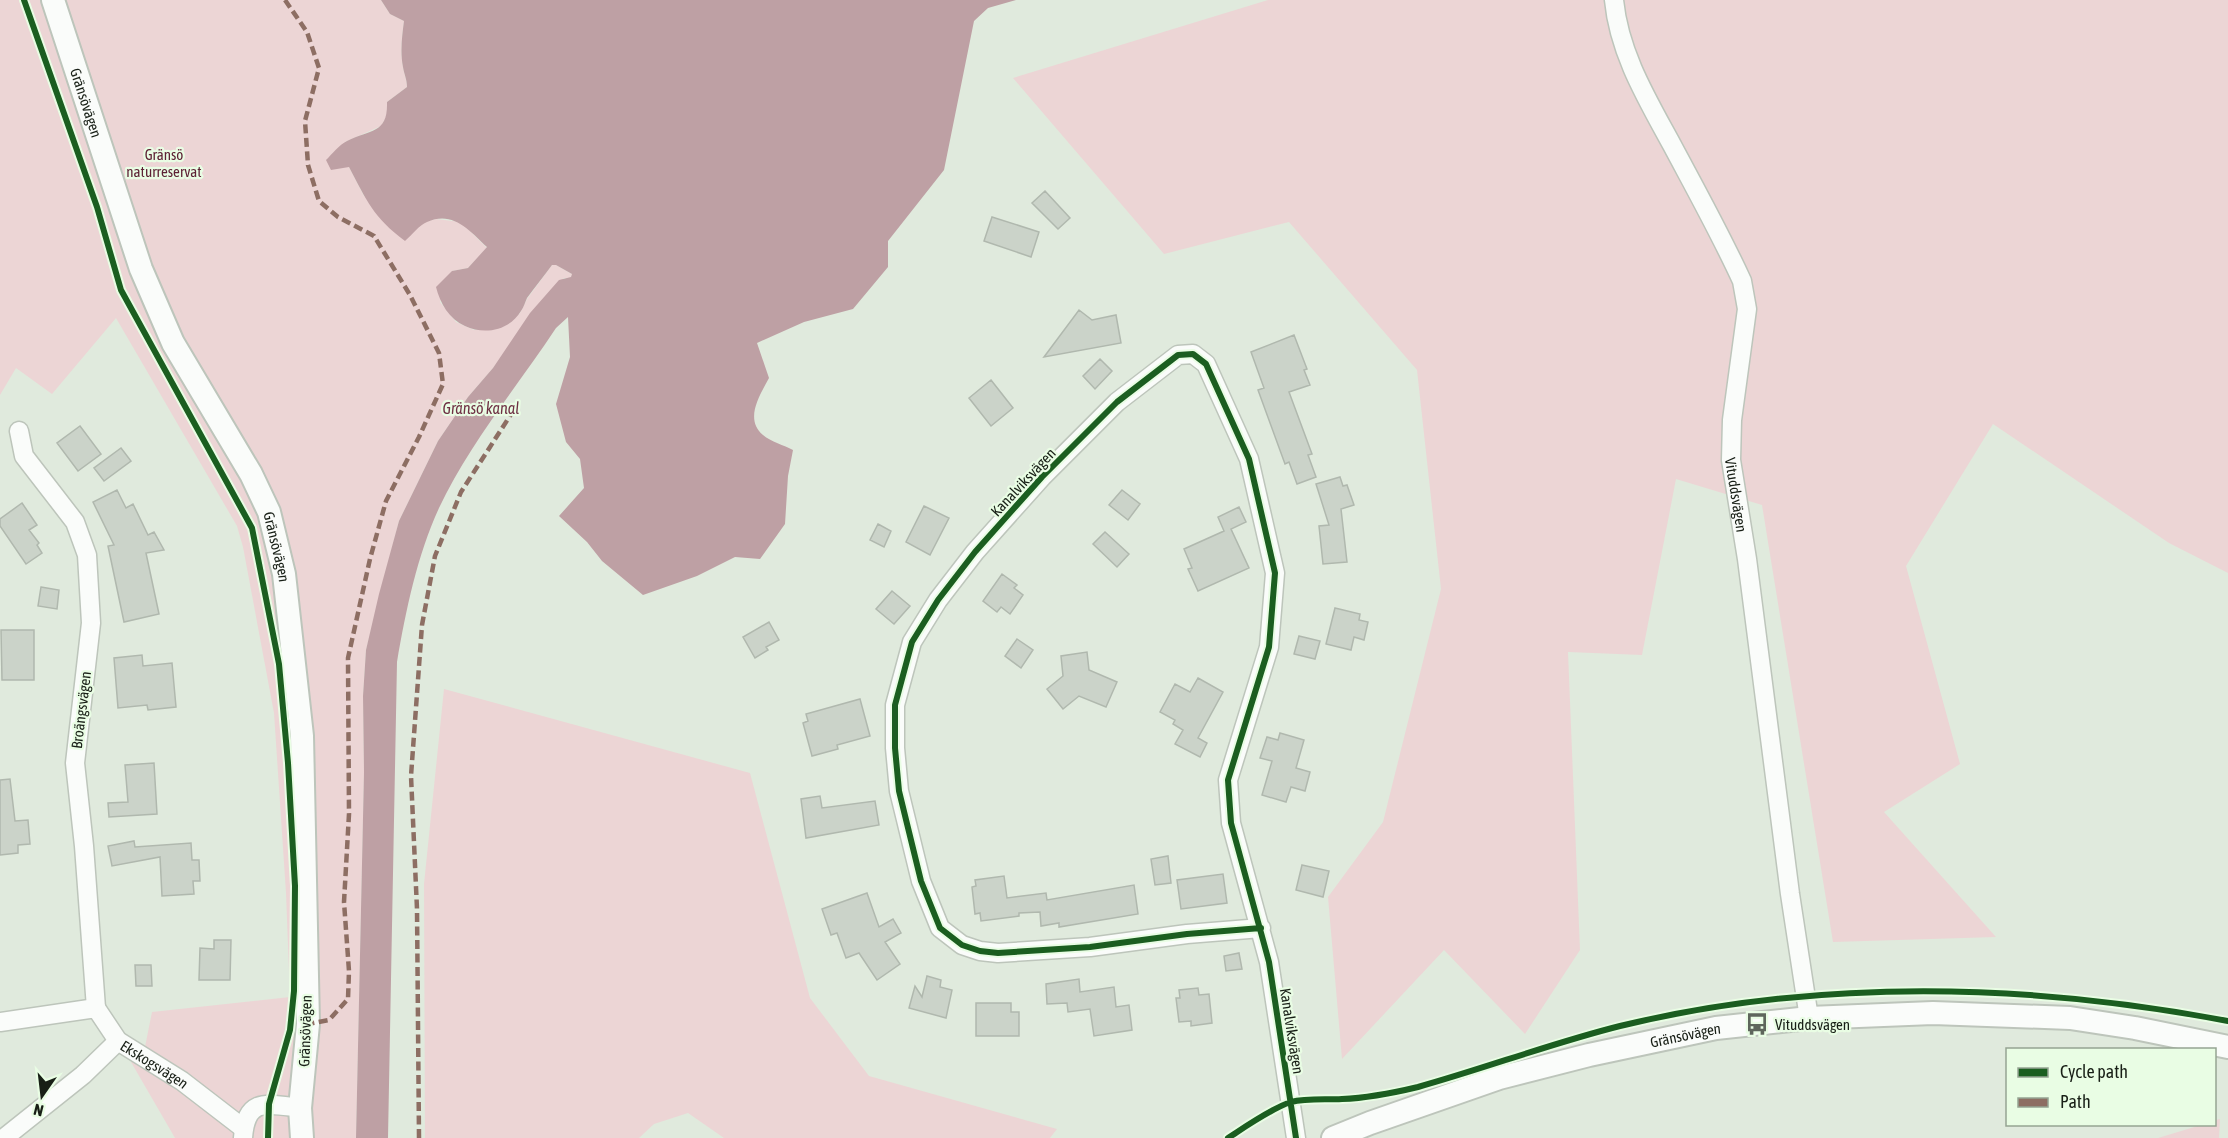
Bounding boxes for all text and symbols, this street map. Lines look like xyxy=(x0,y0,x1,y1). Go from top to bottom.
street label: Gränsövägen xyxy=(67,66,106,139)
park label: Gränsö naturreservat xyxy=(126,146,202,180)
water label: Gränsö kanal xyxy=(443,399,519,417)
street label: Kanalviksvägen xyxy=(987,444,1059,520)
street label: Vituddsvägen xyxy=(1722,456,1751,533)
street label: Gränsövägen xyxy=(261,510,293,583)
street label: Broängsvägen xyxy=(68,670,94,750)
street label: Kanalviksvägen xyxy=(1277,987,1307,1075)
street label: Gränsövägen xyxy=(295,995,315,1067)
bus stop icon: Vituddsvägen xyxy=(1744,1011,1770,1037)
place label: Vituddsvägen xyxy=(1775,1016,1850,1033)
street label: Gränsövägen xyxy=(1649,1019,1722,1050)
street label: Ekskogsvägen xyxy=(118,1036,192,1092)
legend xyxy=(2006,1048,2216,1126)
text: Cycle path xyxy=(2060,1061,2128,1082)
north arrow xyxy=(12,1066,72,1126)
text: Path xyxy=(2060,1091,2091,1112)
text: N xyxy=(32,1101,45,1120)

